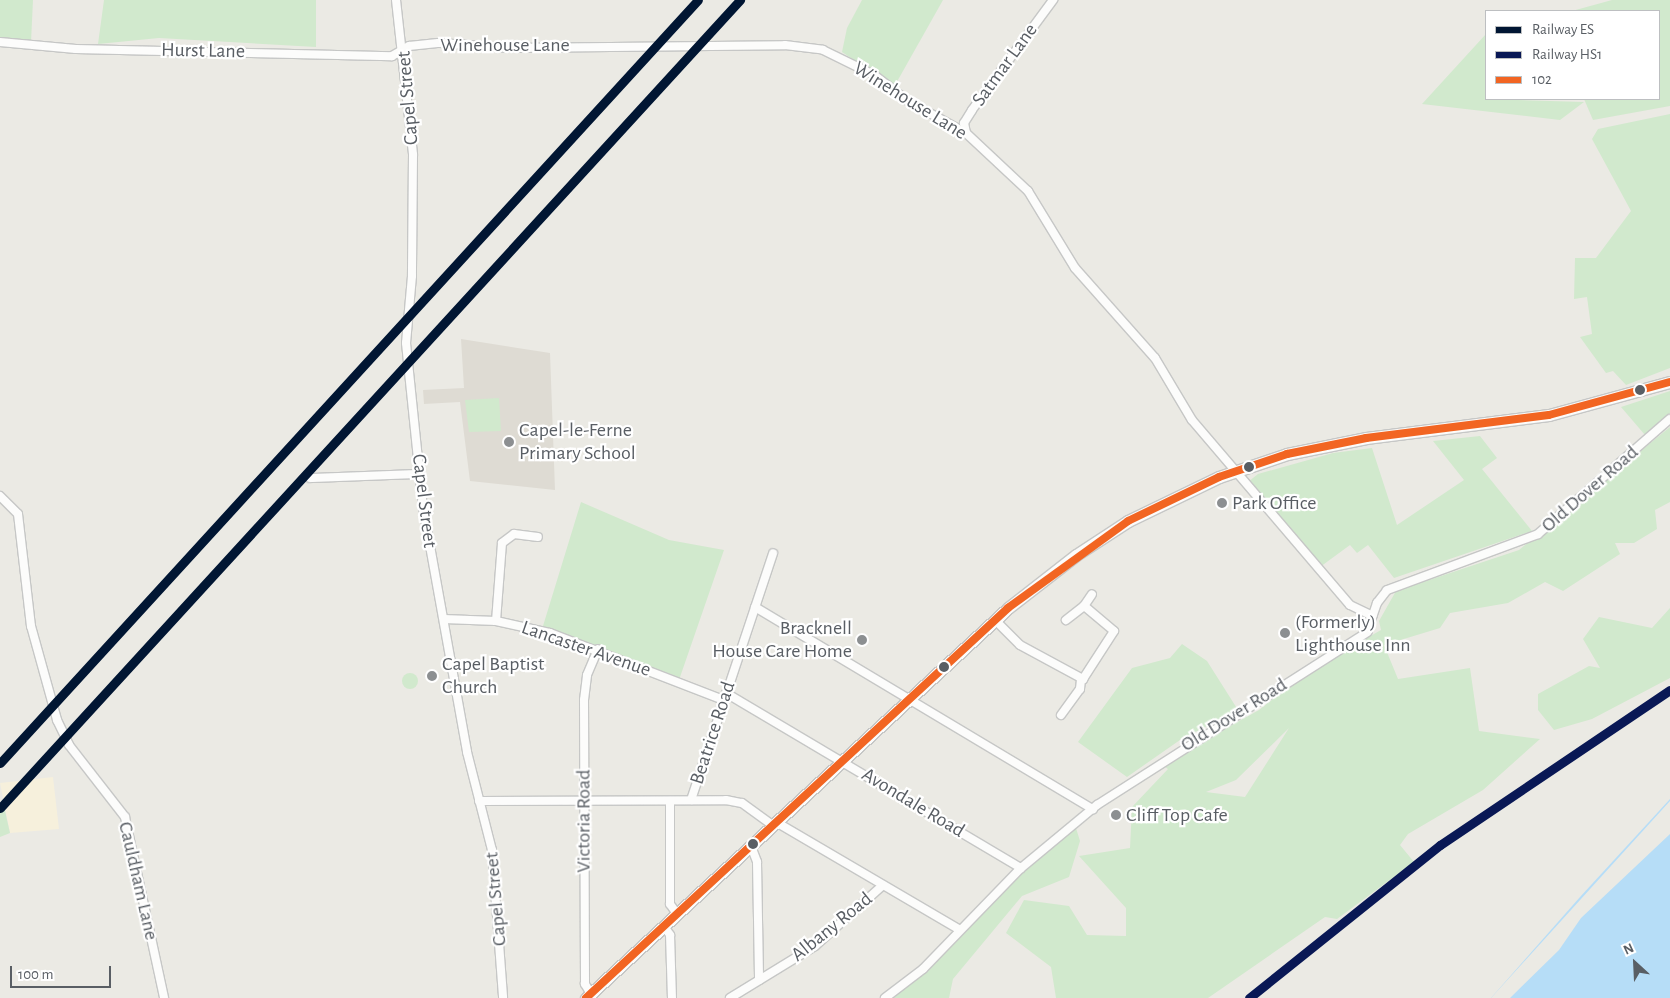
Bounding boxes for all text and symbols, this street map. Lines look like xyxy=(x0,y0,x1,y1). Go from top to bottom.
legend xyxy=(1485,10,1660,100)
street label: Satmar Lane xyxy=(967,19,1043,111)
text: Railway ES xyxy=(1532,22,1594,37)
street label: Winehouse Lane xyxy=(440,33,570,57)
street label: Hurst Lane xyxy=(161,38,245,64)
text: Railway HS1 xyxy=(1532,47,1602,62)
street label: Capel Street xyxy=(392,50,424,146)
street label: Winehouse Lane xyxy=(849,57,971,145)
text: 102 xyxy=(1532,72,1552,87)
unlabelled marker xyxy=(1635,385,1645,395)
place label: Capel-le-Ferne Primary School xyxy=(519,419,636,466)
marker: Capel-le-Ferne Primary School xyxy=(503,436,515,448)
street label: Old Dover Road xyxy=(1537,440,1643,538)
street label: Capel Street xyxy=(406,453,442,549)
unlabelled marker xyxy=(1244,462,1254,472)
place label: Park Office xyxy=(1232,491,1317,515)
marker: Park Office xyxy=(1216,497,1228,509)
place label: (Formerly) Lighthouse Inn xyxy=(1295,610,1411,657)
street label: Lancaster Avenue xyxy=(518,616,654,682)
place label: Bracknell House Care Home xyxy=(712,616,852,663)
marker: (Formerly) Lighthouse Inn xyxy=(1279,627,1291,639)
marker: Bracknell House Care Home xyxy=(856,634,868,646)
place label: Capel Baptist Church xyxy=(442,652,544,699)
unlabelled marker xyxy=(939,662,949,672)
marker: Capel Baptist Church xyxy=(426,670,438,682)
street label: Old Dover Road xyxy=(1176,673,1292,757)
street label: Beatrice Road xyxy=(685,679,741,787)
street label: Avondale Road xyxy=(857,763,969,843)
street label: Victoria Road xyxy=(572,769,596,873)
place label: Cliff Top Cafe xyxy=(1126,803,1228,827)
marker: Cliff Top Cafe xyxy=(1110,809,1122,821)
street label: Cauldham Lane xyxy=(113,819,163,943)
unlabelled marker xyxy=(748,839,758,849)
street label: Capel Street xyxy=(480,851,512,947)
street label: Albany Road xyxy=(787,887,877,967)
north arrow xyxy=(1610,938,1660,988)
text: N xyxy=(1621,941,1636,958)
scale bar xyxy=(12,956,114,988)
text: 100 m xyxy=(18,967,53,982)

